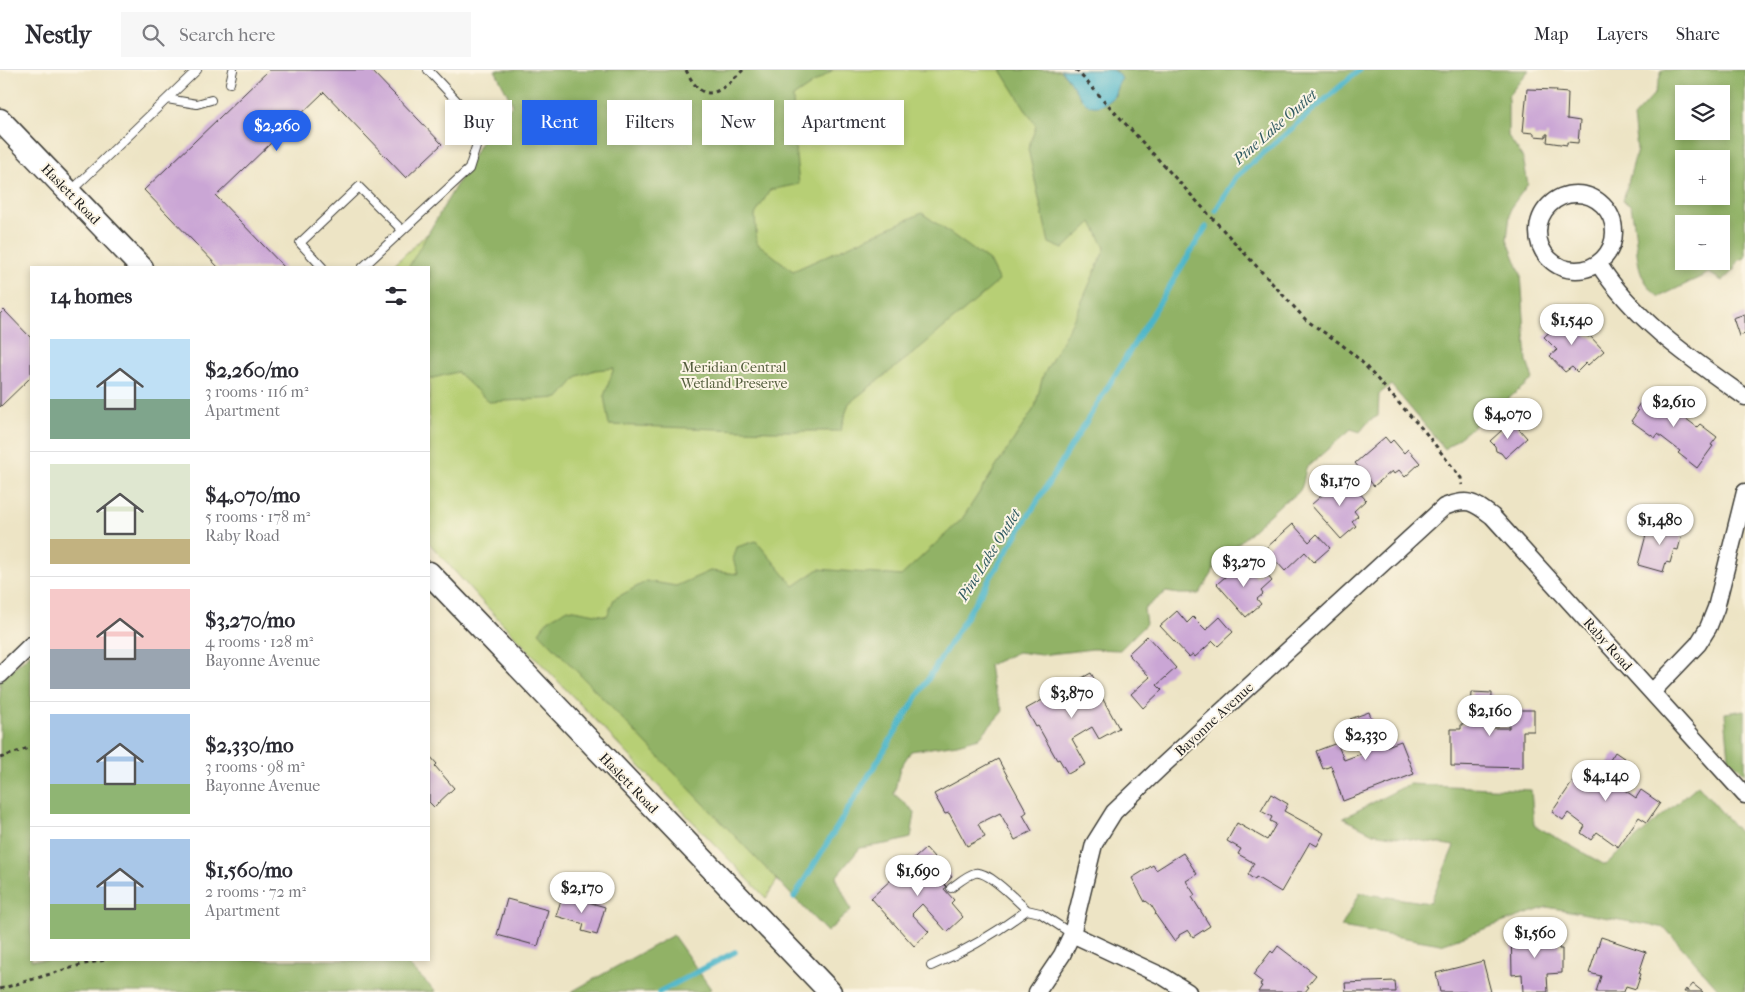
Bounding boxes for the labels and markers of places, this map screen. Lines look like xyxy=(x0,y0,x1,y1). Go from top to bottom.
pin: $2,260 xyxy=(236,109,318,152)
pin: $1,540 xyxy=(1531,304,1613,346)
pin: $2,610 xyxy=(1633,386,1715,428)
pin: $4,070 xyxy=(1467,398,1549,440)
pin: $1,170 xyxy=(1299,464,1381,507)
pin: $1,480 xyxy=(1619,504,1701,546)
pin: $3,270 xyxy=(1203,546,1285,588)
pin: $3,870 xyxy=(1031,676,1113,719)
pin: $2,160 xyxy=(1449,694,1531,737)
pin: $2,330 xyxy=(1325,718,1407,761)
pin: $4,140 xyxy=(1565,760,1647,802)
pin: $1,690 xyxy=(877,854,959,897)
pin: $2,170 xyxy=(541,872,623,914)
pin: $1,560 xyxy=(1494,916,1576,959)

